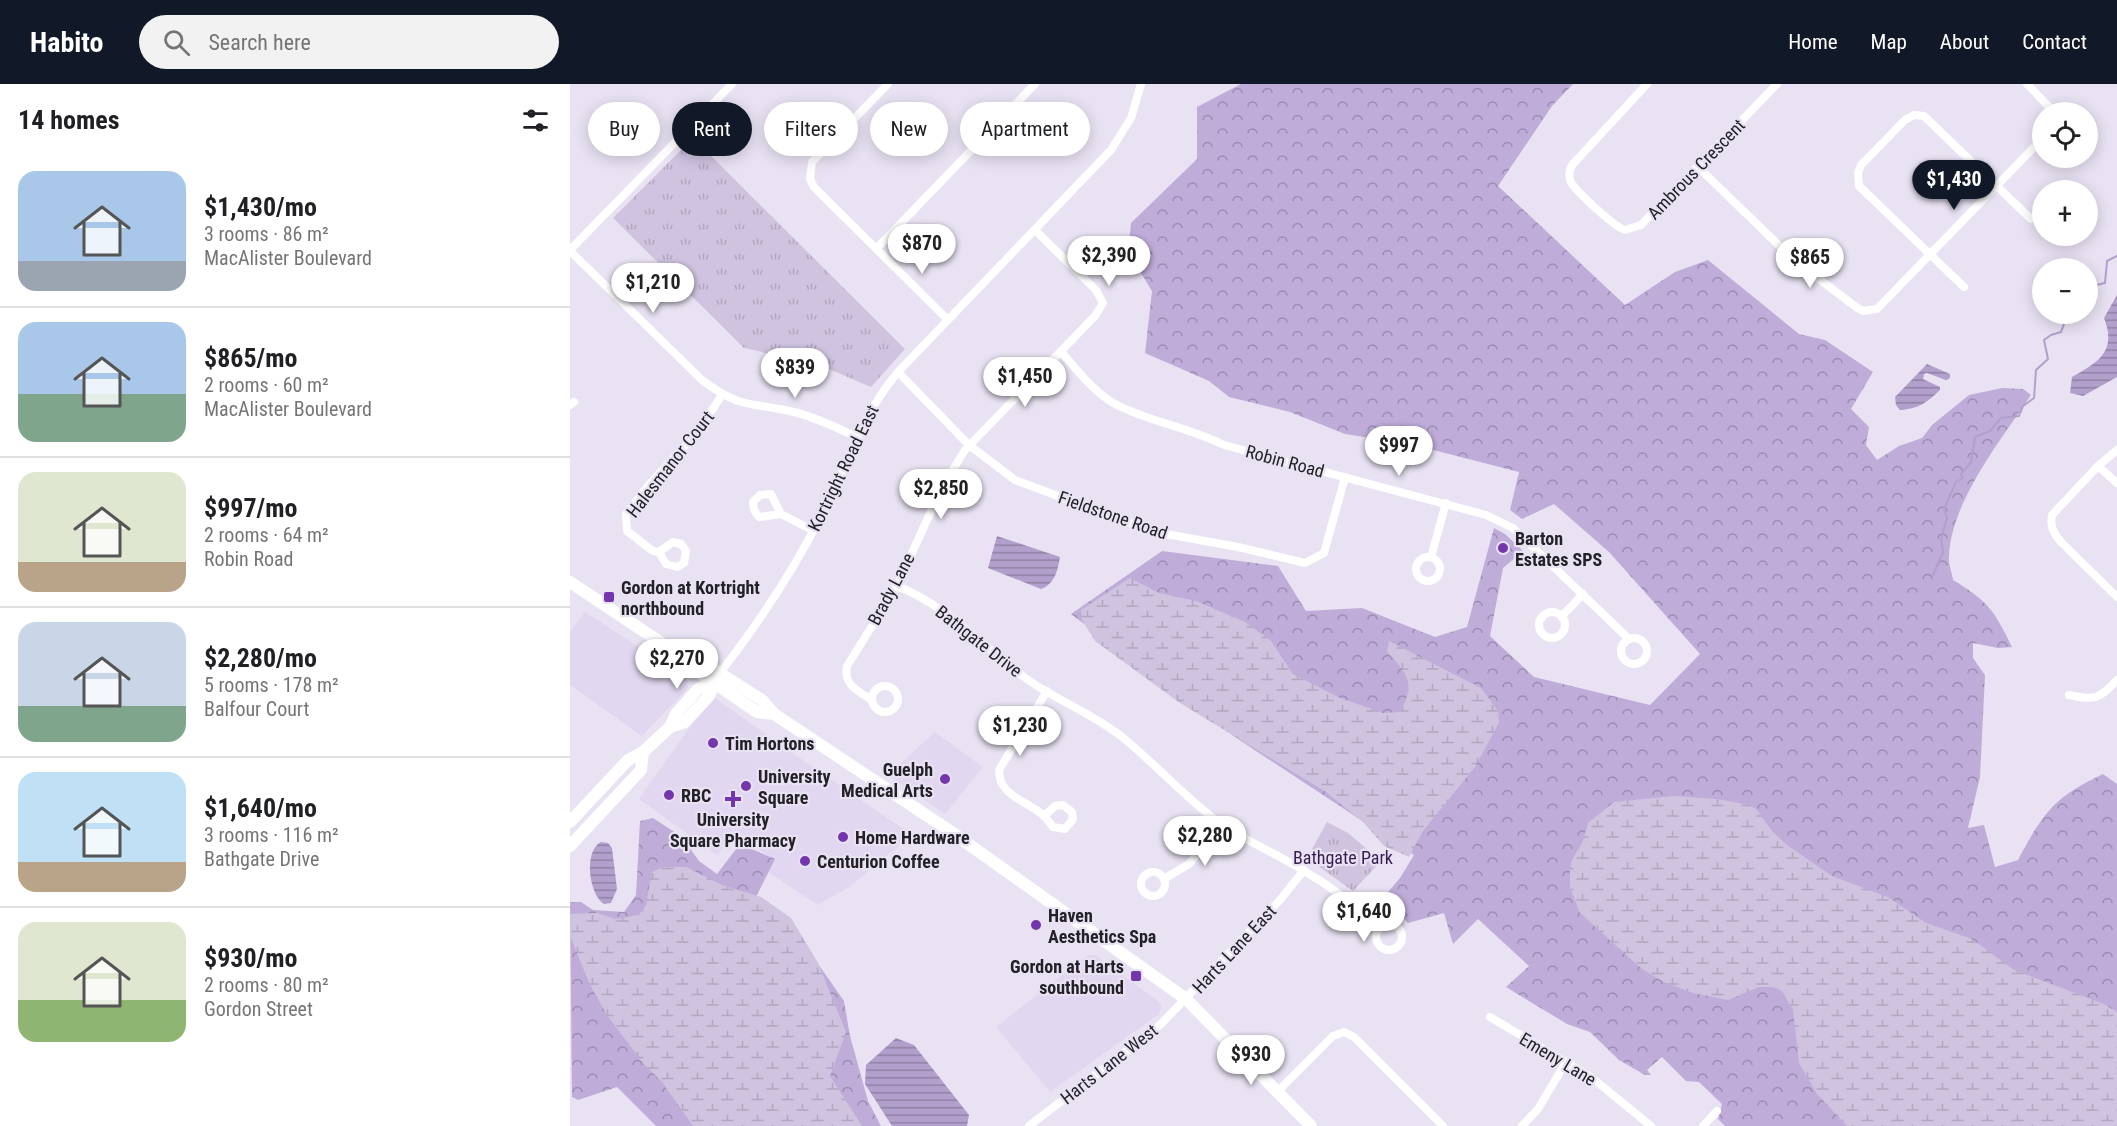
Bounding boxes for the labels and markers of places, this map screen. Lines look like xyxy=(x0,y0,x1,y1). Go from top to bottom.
pin: $1,430 xyxy=(1905,160,2003,211)
pin: $870 xyxy=(886,224,958,275)
pin: $2,390 xyxy=(1060,236,1158,287)
pin: $865 xyxy=(1774,238,1846,289)
pin: $1,210 xyxy=(604,263,702,314)
pin: $839 xyxy=(759,348,831,399)
pin: $1,450 xyxy=(976,357,1074,408)
pin: $997 xyxy=(1363,426,1435,477)
pin: $2,850 xyxy=(892,469,990,520)
place label: Barton Estates SPS xyxy=(1515,528,1602,570)
marker: Barton Estates SPS xyxy=(1496,541,1510,555)
place label: Gordon at Kortright northbound xyxy=(621,577,760,619)
marker: Gordon at Kortright northbound xyxy=(602,590,616,604)
pin: $2,270 xyxy=(628,639,726,690)
pin: $1,230 xyxy=(971,706,1069,757)
place label: Tim Hortons xyxy=(725,733,814,754)
marker: Tim Hortons xyxy=(706,736,720,750)
place label: Guelph Medical Arts xyxy=(841,759,933,801)
place label: University Square xyxy=(758,766,830,808)
marker: Guelph Medical Arts xyxy=(938,772,952,786)
marker: University Square xyxy=(739,779,753,793)
place label: RBC xyxy=(681,785,711,806)
marker: RBC xyxy=(662,788,676,802)
marker: University Square Pharmacy xyxy=(726,792,740,806)
place label: University Square Pharmacy xyxy=(670,809,796,851)
pin: $2,280 xyxy=(1156,816,1254,867)
place label: Home Hardware xyxy=(855,827,970,848)
marker: Home Hardware xyxy=(836,830,850,844)
place label: Centurion Coffee xyxy=(817,851,940,872)
marker: Centurion Coffee xyxy=(798,854,812,868)
pin: $1,640 xyxy=(1315,892,1413,943)
place label: Haven Aesthetics Spa xyxy=(1048,905,1156,947)
marker: Haven Aesthetics Spa xyxy=(1029,918,1043,932)
place label: Gordon at Harts southbound xyxy=(1010,956,1124,998)
marker: Gordon at Harts southbound xyxy=(1129,969,1143,983)
pin: $930 xyxy=(1215,1035,1287,1086)

